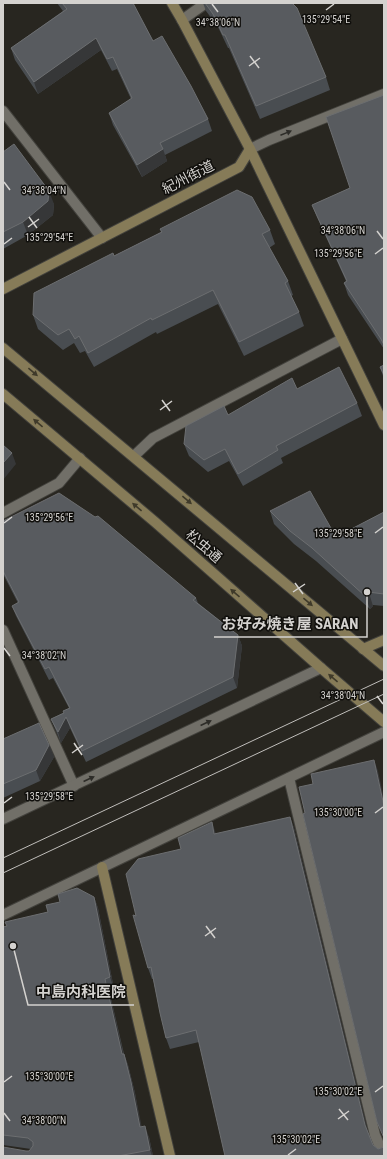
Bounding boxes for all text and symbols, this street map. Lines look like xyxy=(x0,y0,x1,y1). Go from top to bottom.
text: 135°29'54"E xyxy=(302,14,350,25)
text: 34°38'06"N xyxy=(196,17,240,28)
one-way arrow xyxy=(280,130,291,136)
street label: 紀州街道 xyxy=(159,157,217,197)
text: 34°38'04"N xyxy=(22,185,66,196)
text: 34°38'06"N xyxy=(321,225,365,236)
text: 135°29'54"E xyxy=(25,232,73,243)
text: 135°29'56"E xyxy=(314,248,362,259)
one-way arrow xyxy=(28,368,38,377)
one-way arrow xyxy=(33,419,43,428)
one-way arrow xyxy=(182,496,192,505)
one-way arrow xyxy=(132,502,143,511)
text: 135°29'56"E xyxy=(25,512,73,523)
street label: 松虫通 xyxy=(183,526,225,566)
text: 135°29'58"E xyxy=(314,528,362,539)
one-way arrow xyxy=(230,588,240,597)
one-way arrow xyxy=(302,598,313,607)
callout: お好み焼き屋 SARAN xyxy=(214,610,367,637)
text: お好み焼き屋 SARAN xyxy=(222,615,358,633)
text: 34°38'02"N xyxy=(22,650,66,661)
one-way arrow xyxy=(328,674,338,683)
text: 34°38'04"N xyxy=(321,690,365,701)
one-way arrow xyxy=(201,720,212,726)
one-way arrow xyxy=(83,776,95,782)
text: 135°29'58"E xyxy=(25,791,73,802)
text: 135°30'00"E xyxy=(314,807,362,818)
callout: 中島内科医院 xyxy=(28,978,134,1005)
text: 中島内科医院 xyxy=(36,983,126,1001)
text: 135°30'00"E xyxy=(25,1071,73,1082)
text: 135°30'02"E xyxy=(314,1086,362,1097)
text: 34°38'00"N xyxy=(22,1115,66,1126)
text: 135°30'02"E xyxy=(272,1134,320,1145)

